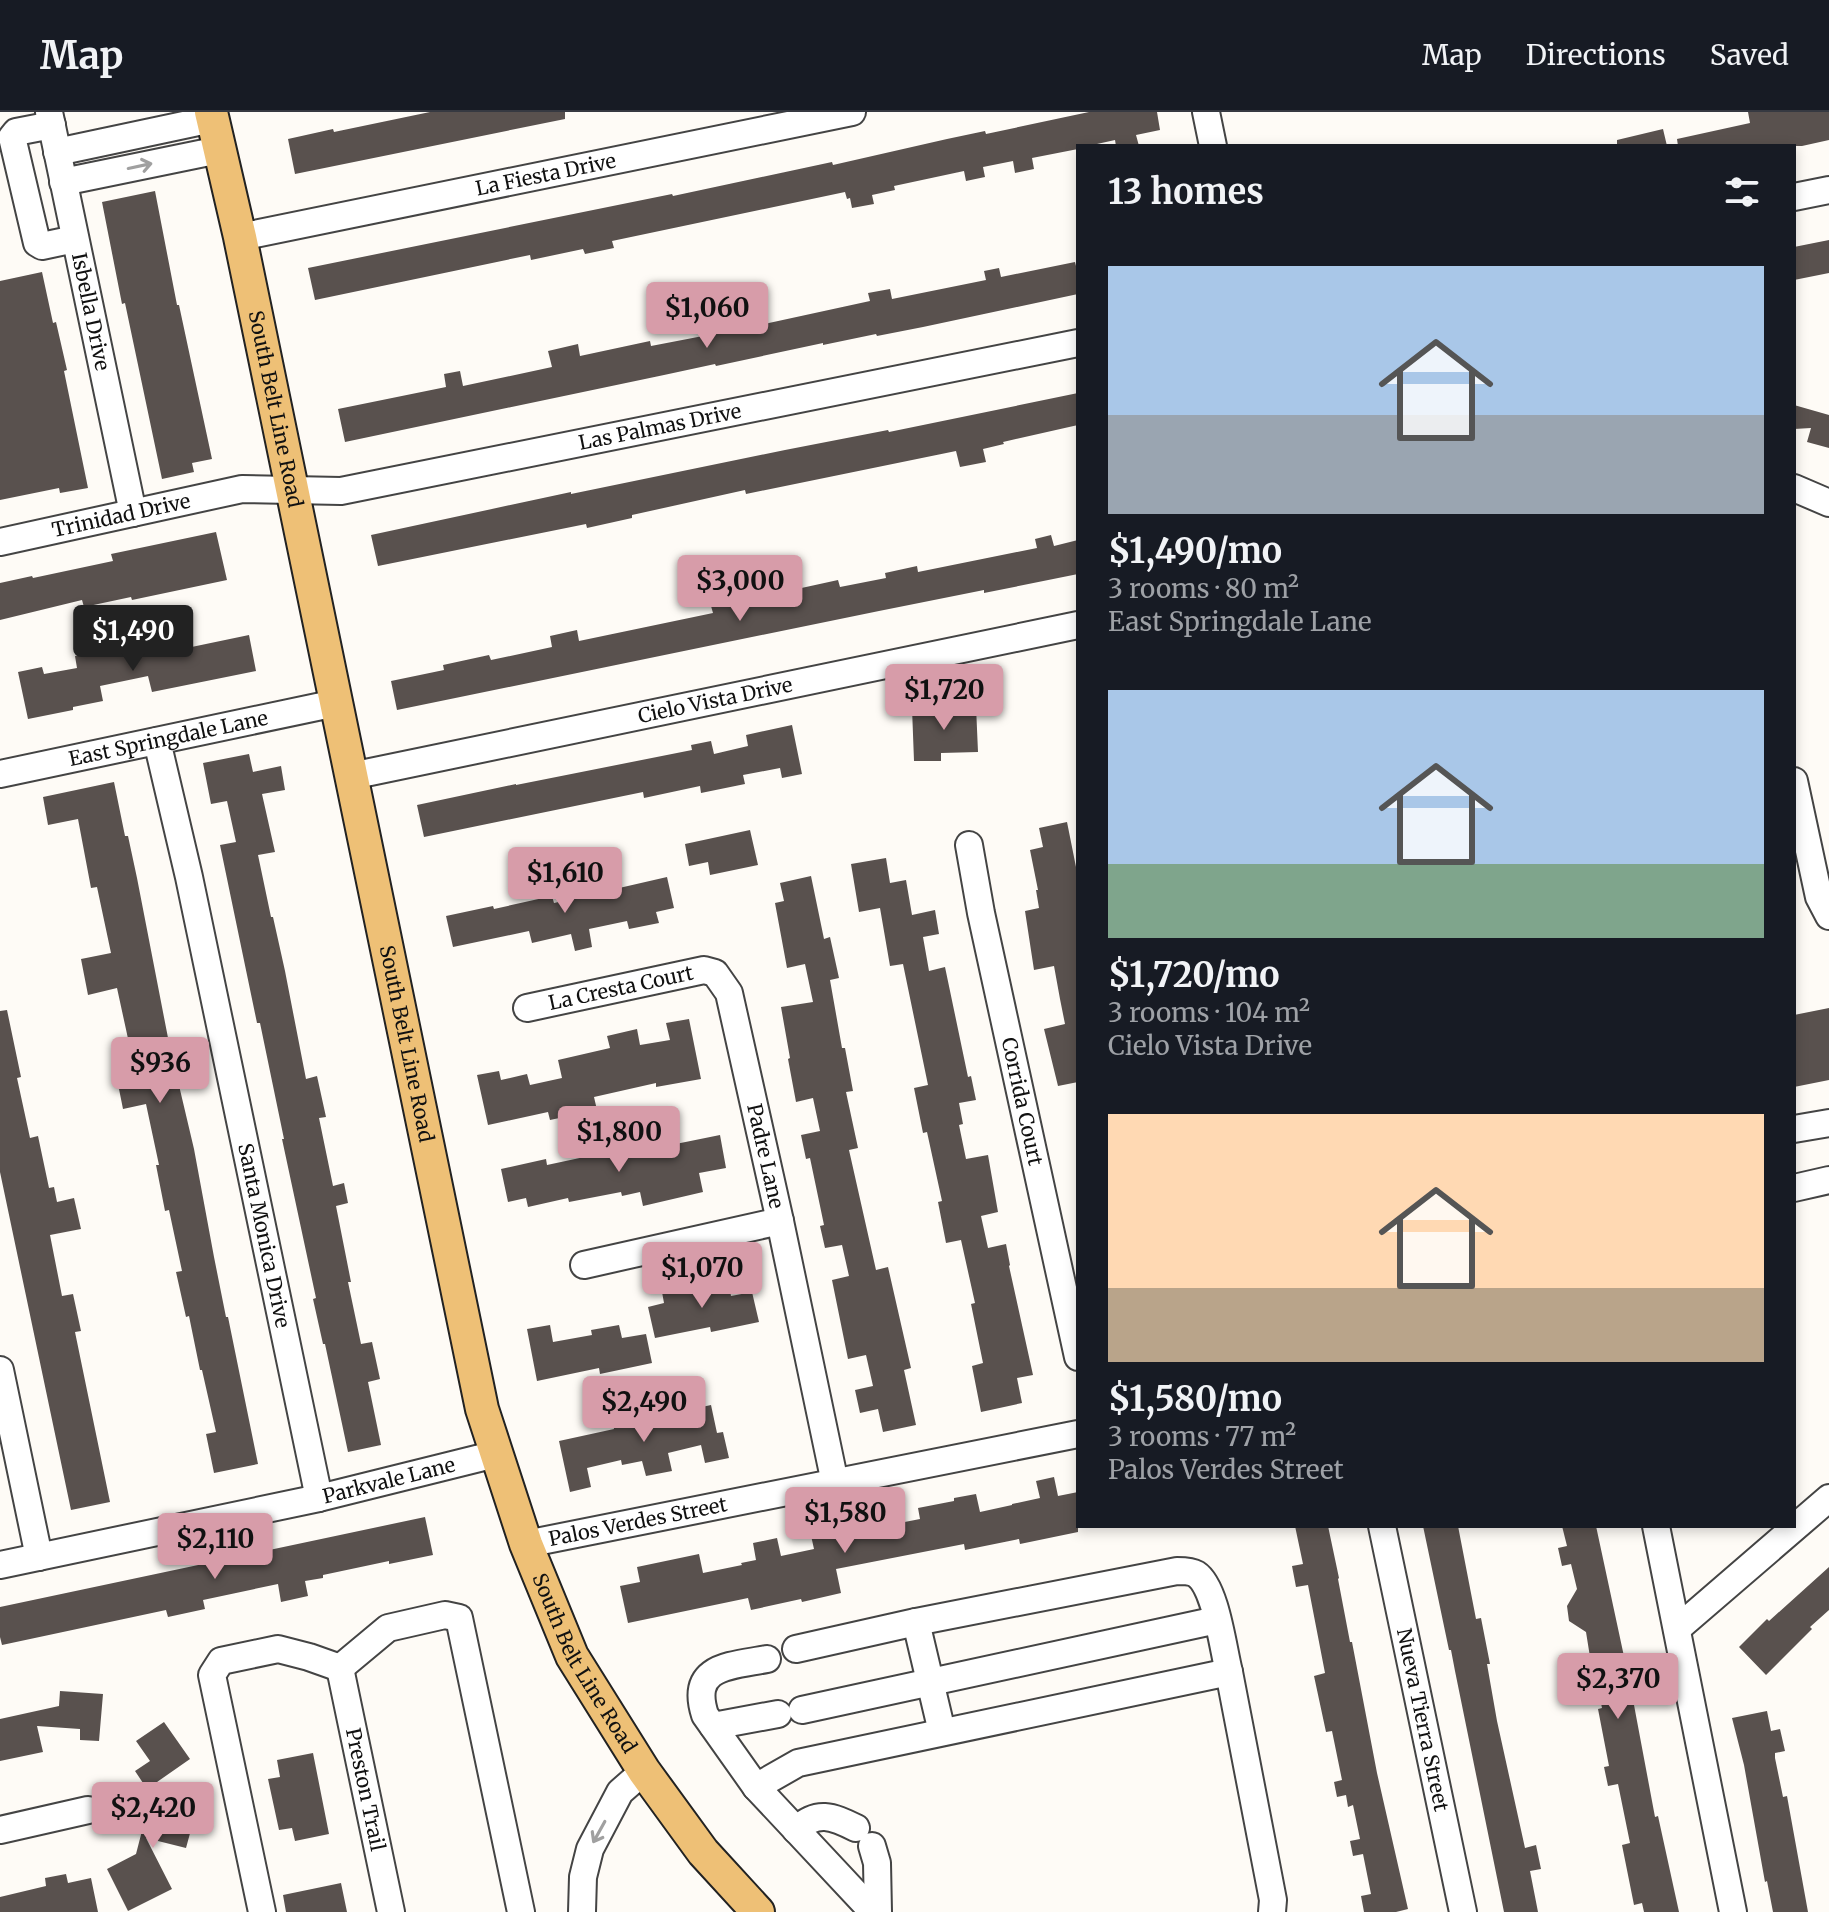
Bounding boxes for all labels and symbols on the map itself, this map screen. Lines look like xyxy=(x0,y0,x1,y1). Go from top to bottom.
street label: La Fiesta Drive xyxy=(473,148,618,201)
one-way arrow xyxy=(126,158,152,173)
street label: Isbella Drive xyxy=(67,250,116,373)
pin: $1,060 xyxy=(642,282,772,350)
street label: South Belt Line Road xyxy=(244,308,309,510)
street label: Las Palmas Drive xyxy=(576,398,743,455)
street label: Trinidad Drive xyxy=(50,488,192,542)
pin: $3,000 xyxy=(675,555,805,623)
pin: $1,490 xyxy=(68,605,198,673)
pin: $1,720 xyxy=(879,664,1009,732)
street label: Cielo Vista Drive xyxy=(636,672,795,728)
street label: East Springdale Lane xyxy=(66,705,270,771)
pin: $1,610 xyxy=(500,847,630,915)
street label: South Belt Line Road xyxy=(375,943,440,1144)
street label: La Cresta Court xyxy=(546,960,696,1015)
street label: Corrida Court xyxy=(997,1035,1049,1168)
pin: $936 xyxy=(113,1037,207,1105)
street label: Padre Lane xyxy=(742,1101,790,1211)
pin: $1,800 xyxy=(554,1106,684,1174)
street label: Santa Monica Drive xyxy=(233,1141,296,1330)
pin: $1,070 xyxy=(637,1242,767,1310)
pin: $2,490 xyxy=(579,1376,709,1444)
street label: Parkvale Lane xyxy=(320,1452,458,1509)
pin: $1,580 xyxy=(780,1487,910,1555)
street label: Palos Verdes Street xyxy=(546,1491,729,1551)
pin: $2,110 xyxy=(150,1513,280,1581)
street label: South Belt Line Road xyxy=(527,1569,643,1757)
street label: Nueva Tierra Street xyxy=(1392,1626,1455,1814)
pin: $2,370 xyxy=(1553,1653,1683,1721)
street label: Preston Trail xyxy=(341,1726,391,1853)
pin: $2,420 xyxy=(88,1782,218,1850)
one-way arrow xyxy=(591,1820,606,1844)

